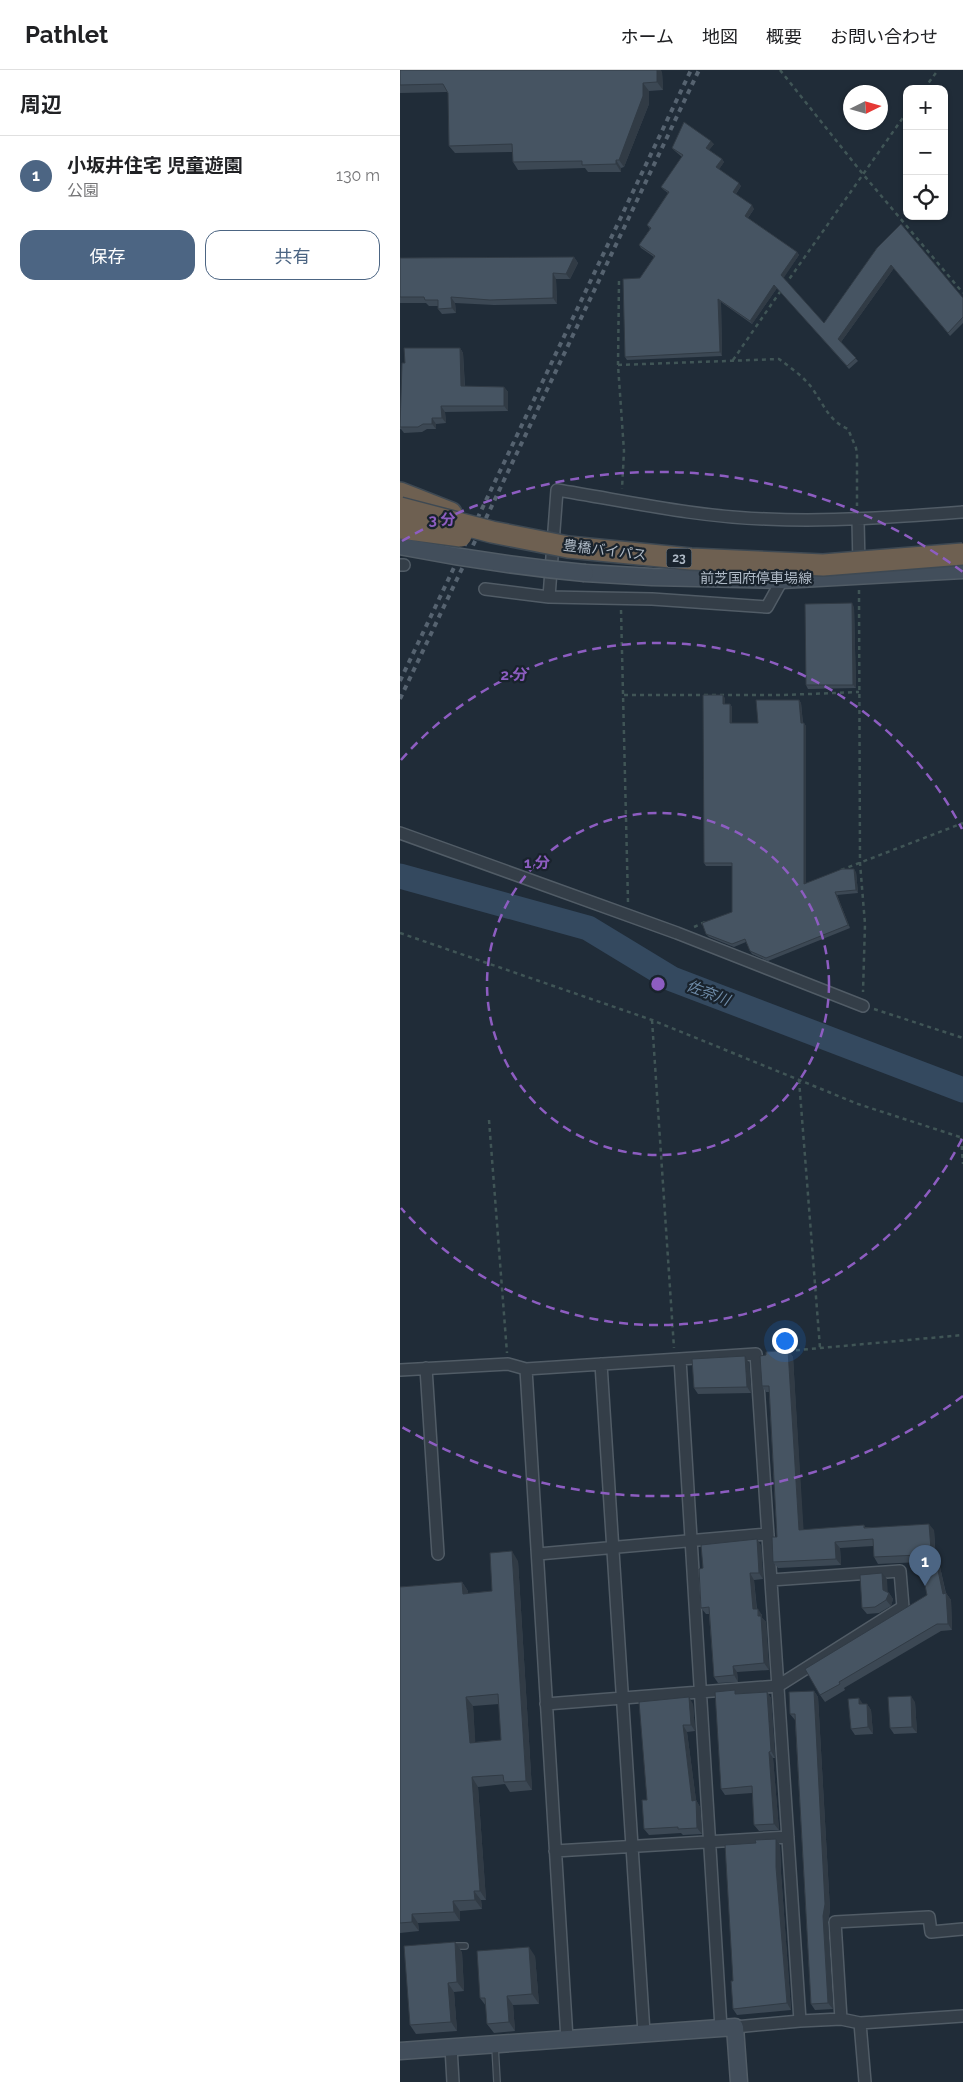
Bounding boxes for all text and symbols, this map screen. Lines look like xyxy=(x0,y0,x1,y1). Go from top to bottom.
text: Pathlet xyxy=(25,20,108,49)
text: ホーム xyxy=(621,26,674,47)
text: 地図 xyxy=(702,26,738,47)
text: 概要 xyxy=(766,26,802,47)
text: お問い合わせ xyxy=(830,26,938,47)
north arrow xyxy=(843,85,888,130)
map controls xyxy=(903,85,948,220)
button: + xyxy=(903,85,948,130)
text: 周辺 xyxy=(20,92,62,117)
button: − xyxy=(903,130,948,175)
text: 小坂井住宅 児童遊園 xyxy=(67,154,243,176)
text: 1 xyxy=(32,166,40,185)
text: 130 m xyxy=(336,166,380,185)
button: locate xyxy=(903,175,948,220)
text: 公園 xyxy=(67,181,99,200)
button: 保存 xyxy=(20,230,195,280)
button: 共有 xyxy=(205,230,380,280)
text: 3 分 xyxy=(429,511,455,529)
street label: 豊橋バイパス xyxy=(562,537,648,563)
road number: 23 xyxy=(666,548,692,568)
street label: 前芝国府停車場線 xyxy=(700,570,812,586)
text: 2 分 xyxy=(500,666,528,684)
text: 1 分 xyxy=(524,854,550,872)
centre of rings xyxy=(649,975,667,993)
water label: 佐奈川 xyxy=(684,977,734,1010)
your location xyxy=(772,1328,798,1354)
pin: 1 xyxy=(909,1545,941,1586)

